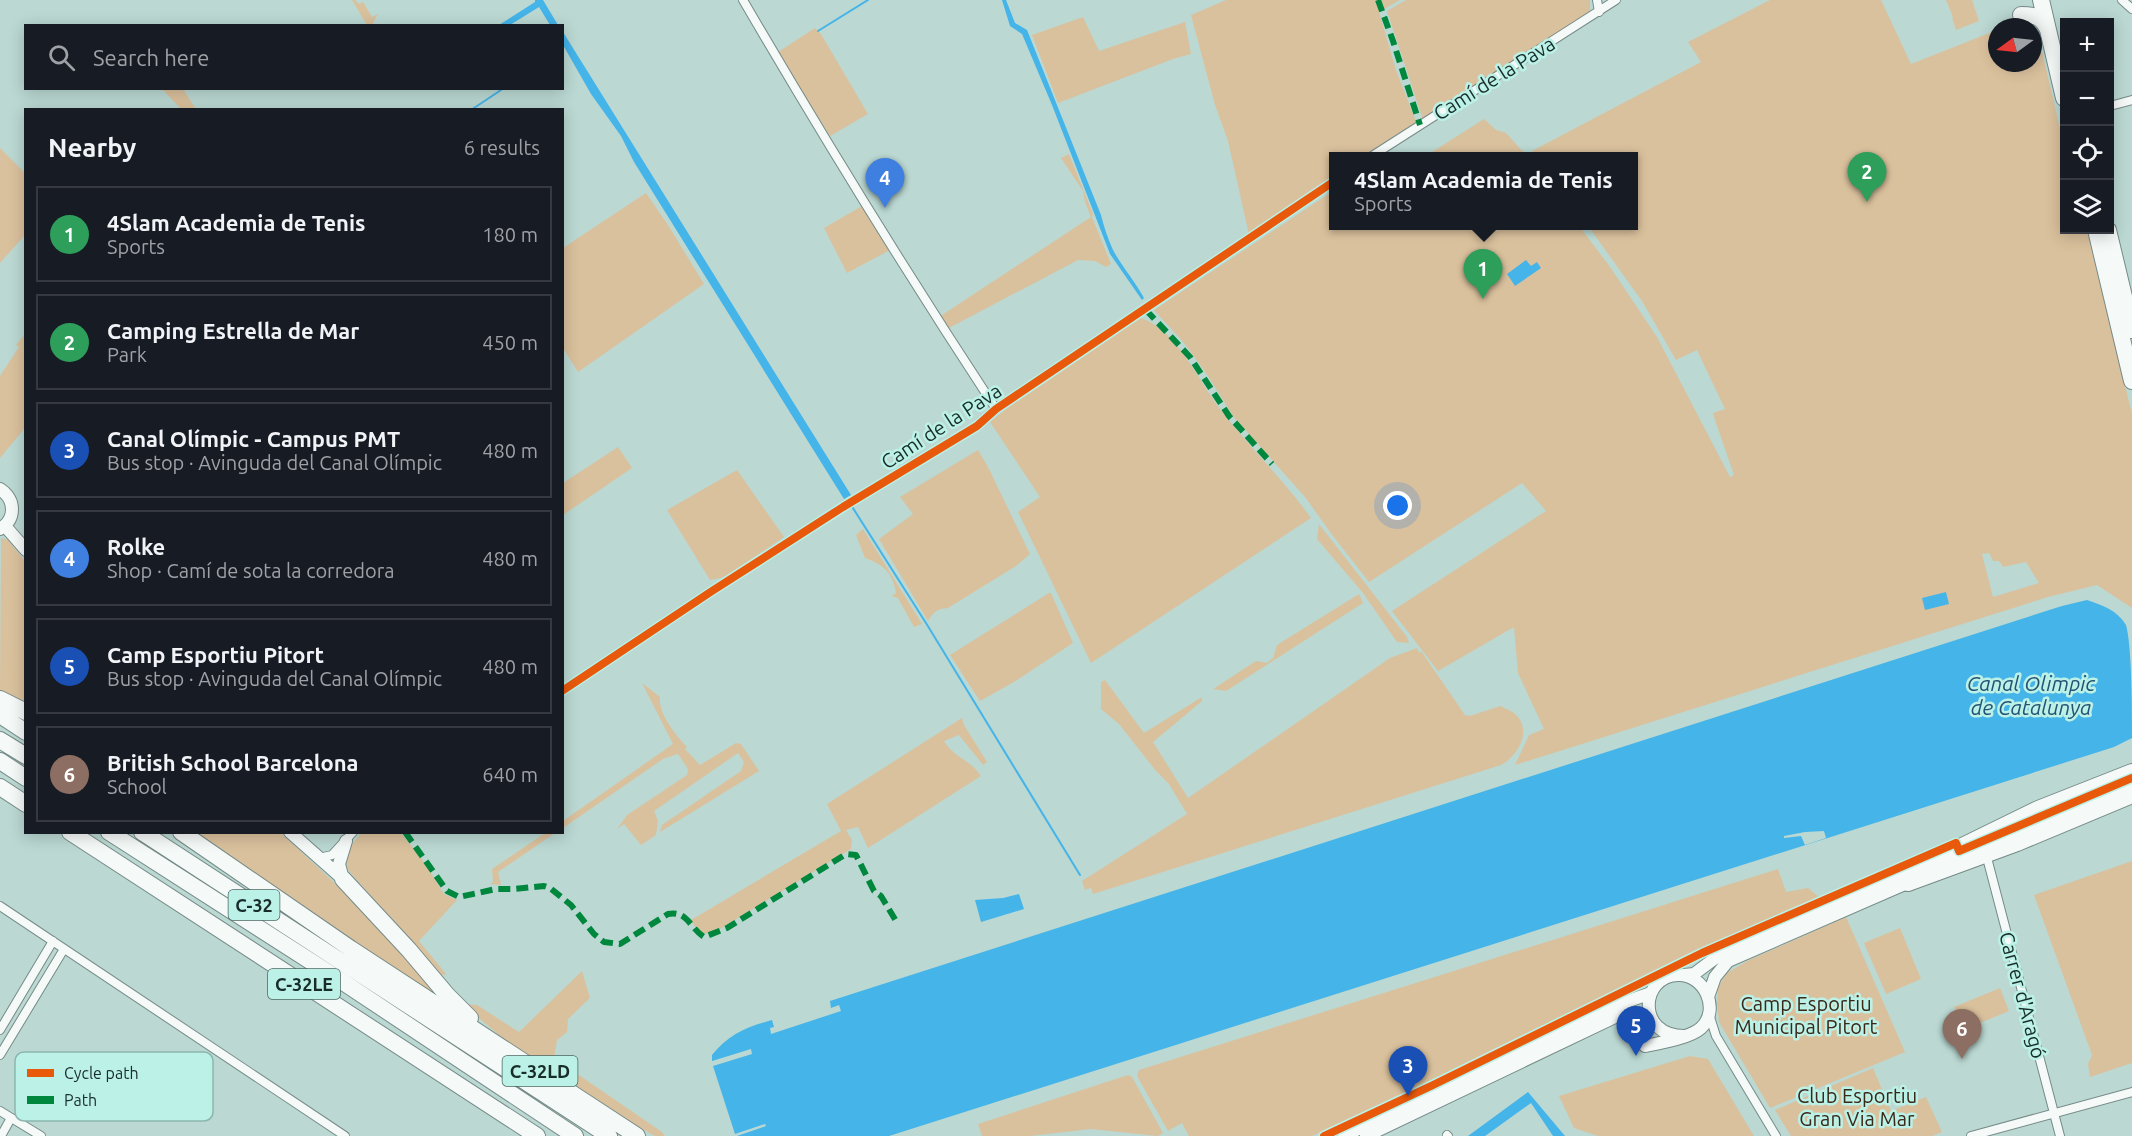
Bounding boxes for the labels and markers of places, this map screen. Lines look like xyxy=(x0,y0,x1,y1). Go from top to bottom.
pin: 2 xyxy=(1848,152,1886,202)
pin: 4 xyxy=(866,158,904,208)
pin: 1 xyxy=(1464,250,1502,299)
pin: 5 xyxy=(1616,1006,1656,1056)
pin: 6 xyxy=(1942,1010,1982,1059)
pin: 3 xyxy=(1388,1046,1428,1096)

